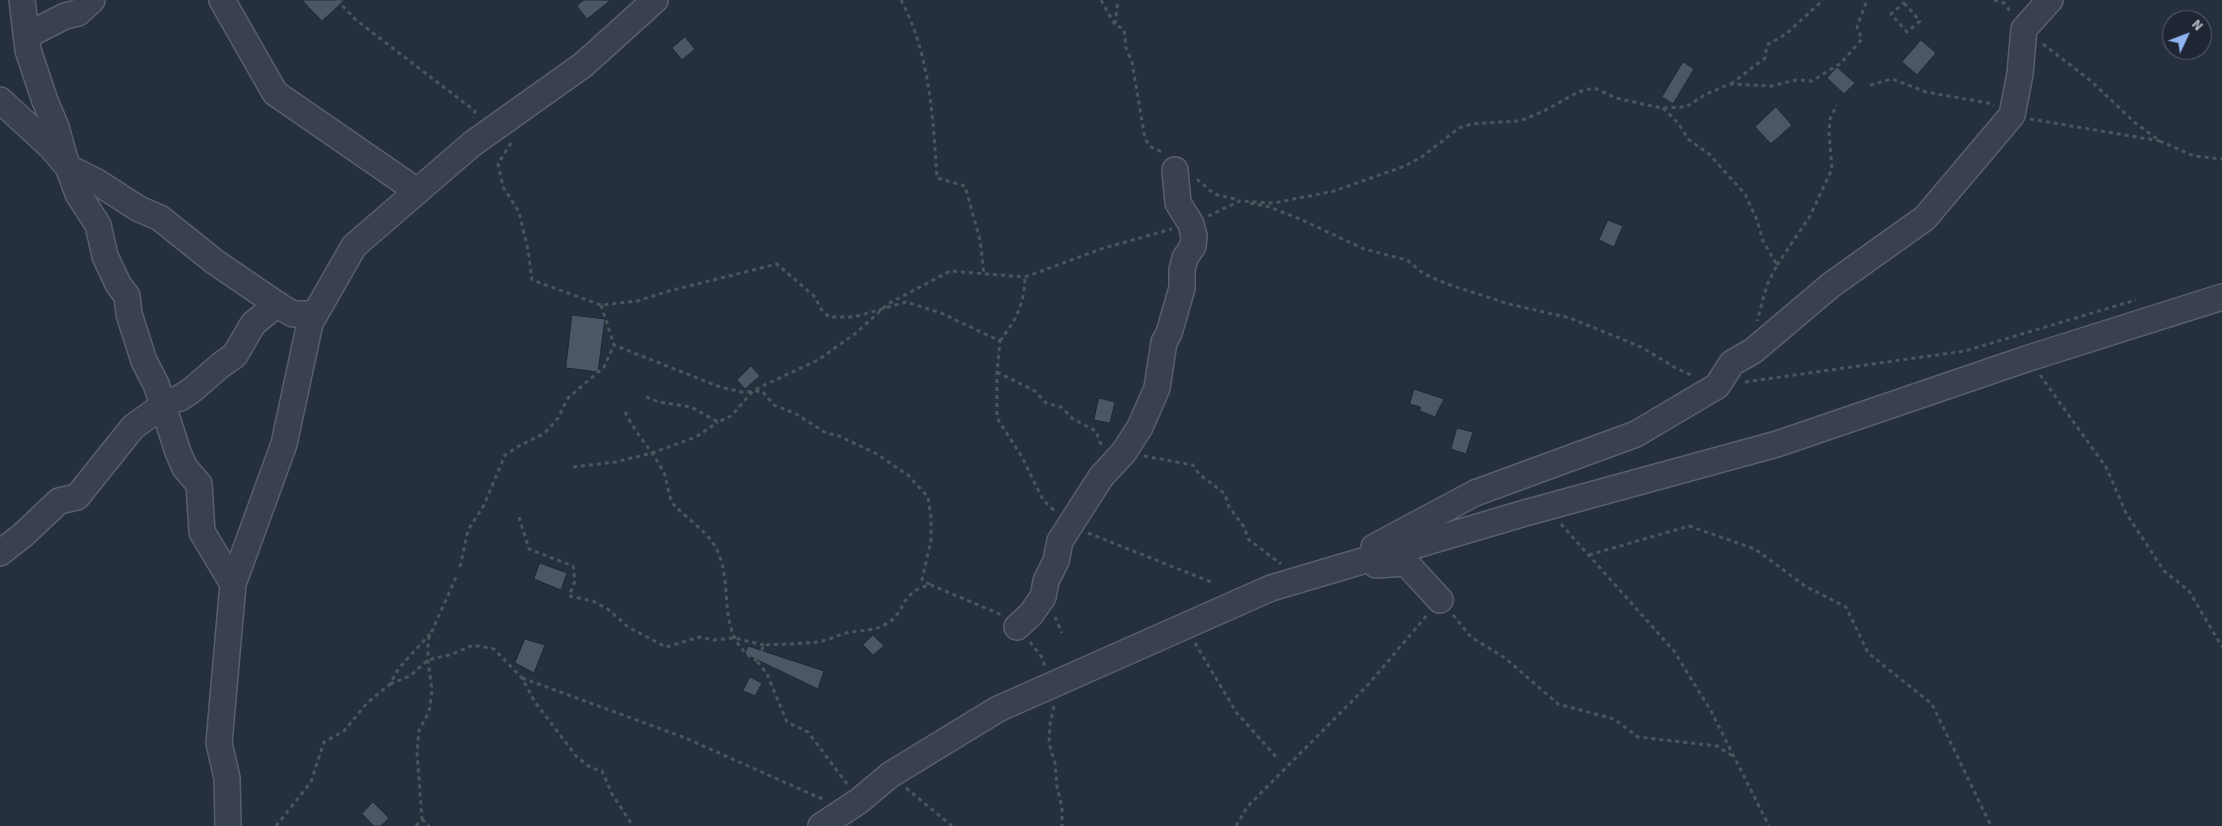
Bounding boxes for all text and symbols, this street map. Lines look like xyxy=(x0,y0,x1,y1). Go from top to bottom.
north arrow xyxy=(2162,10,2212,60)
text: N xyxy=(2187,15,2208,36)

